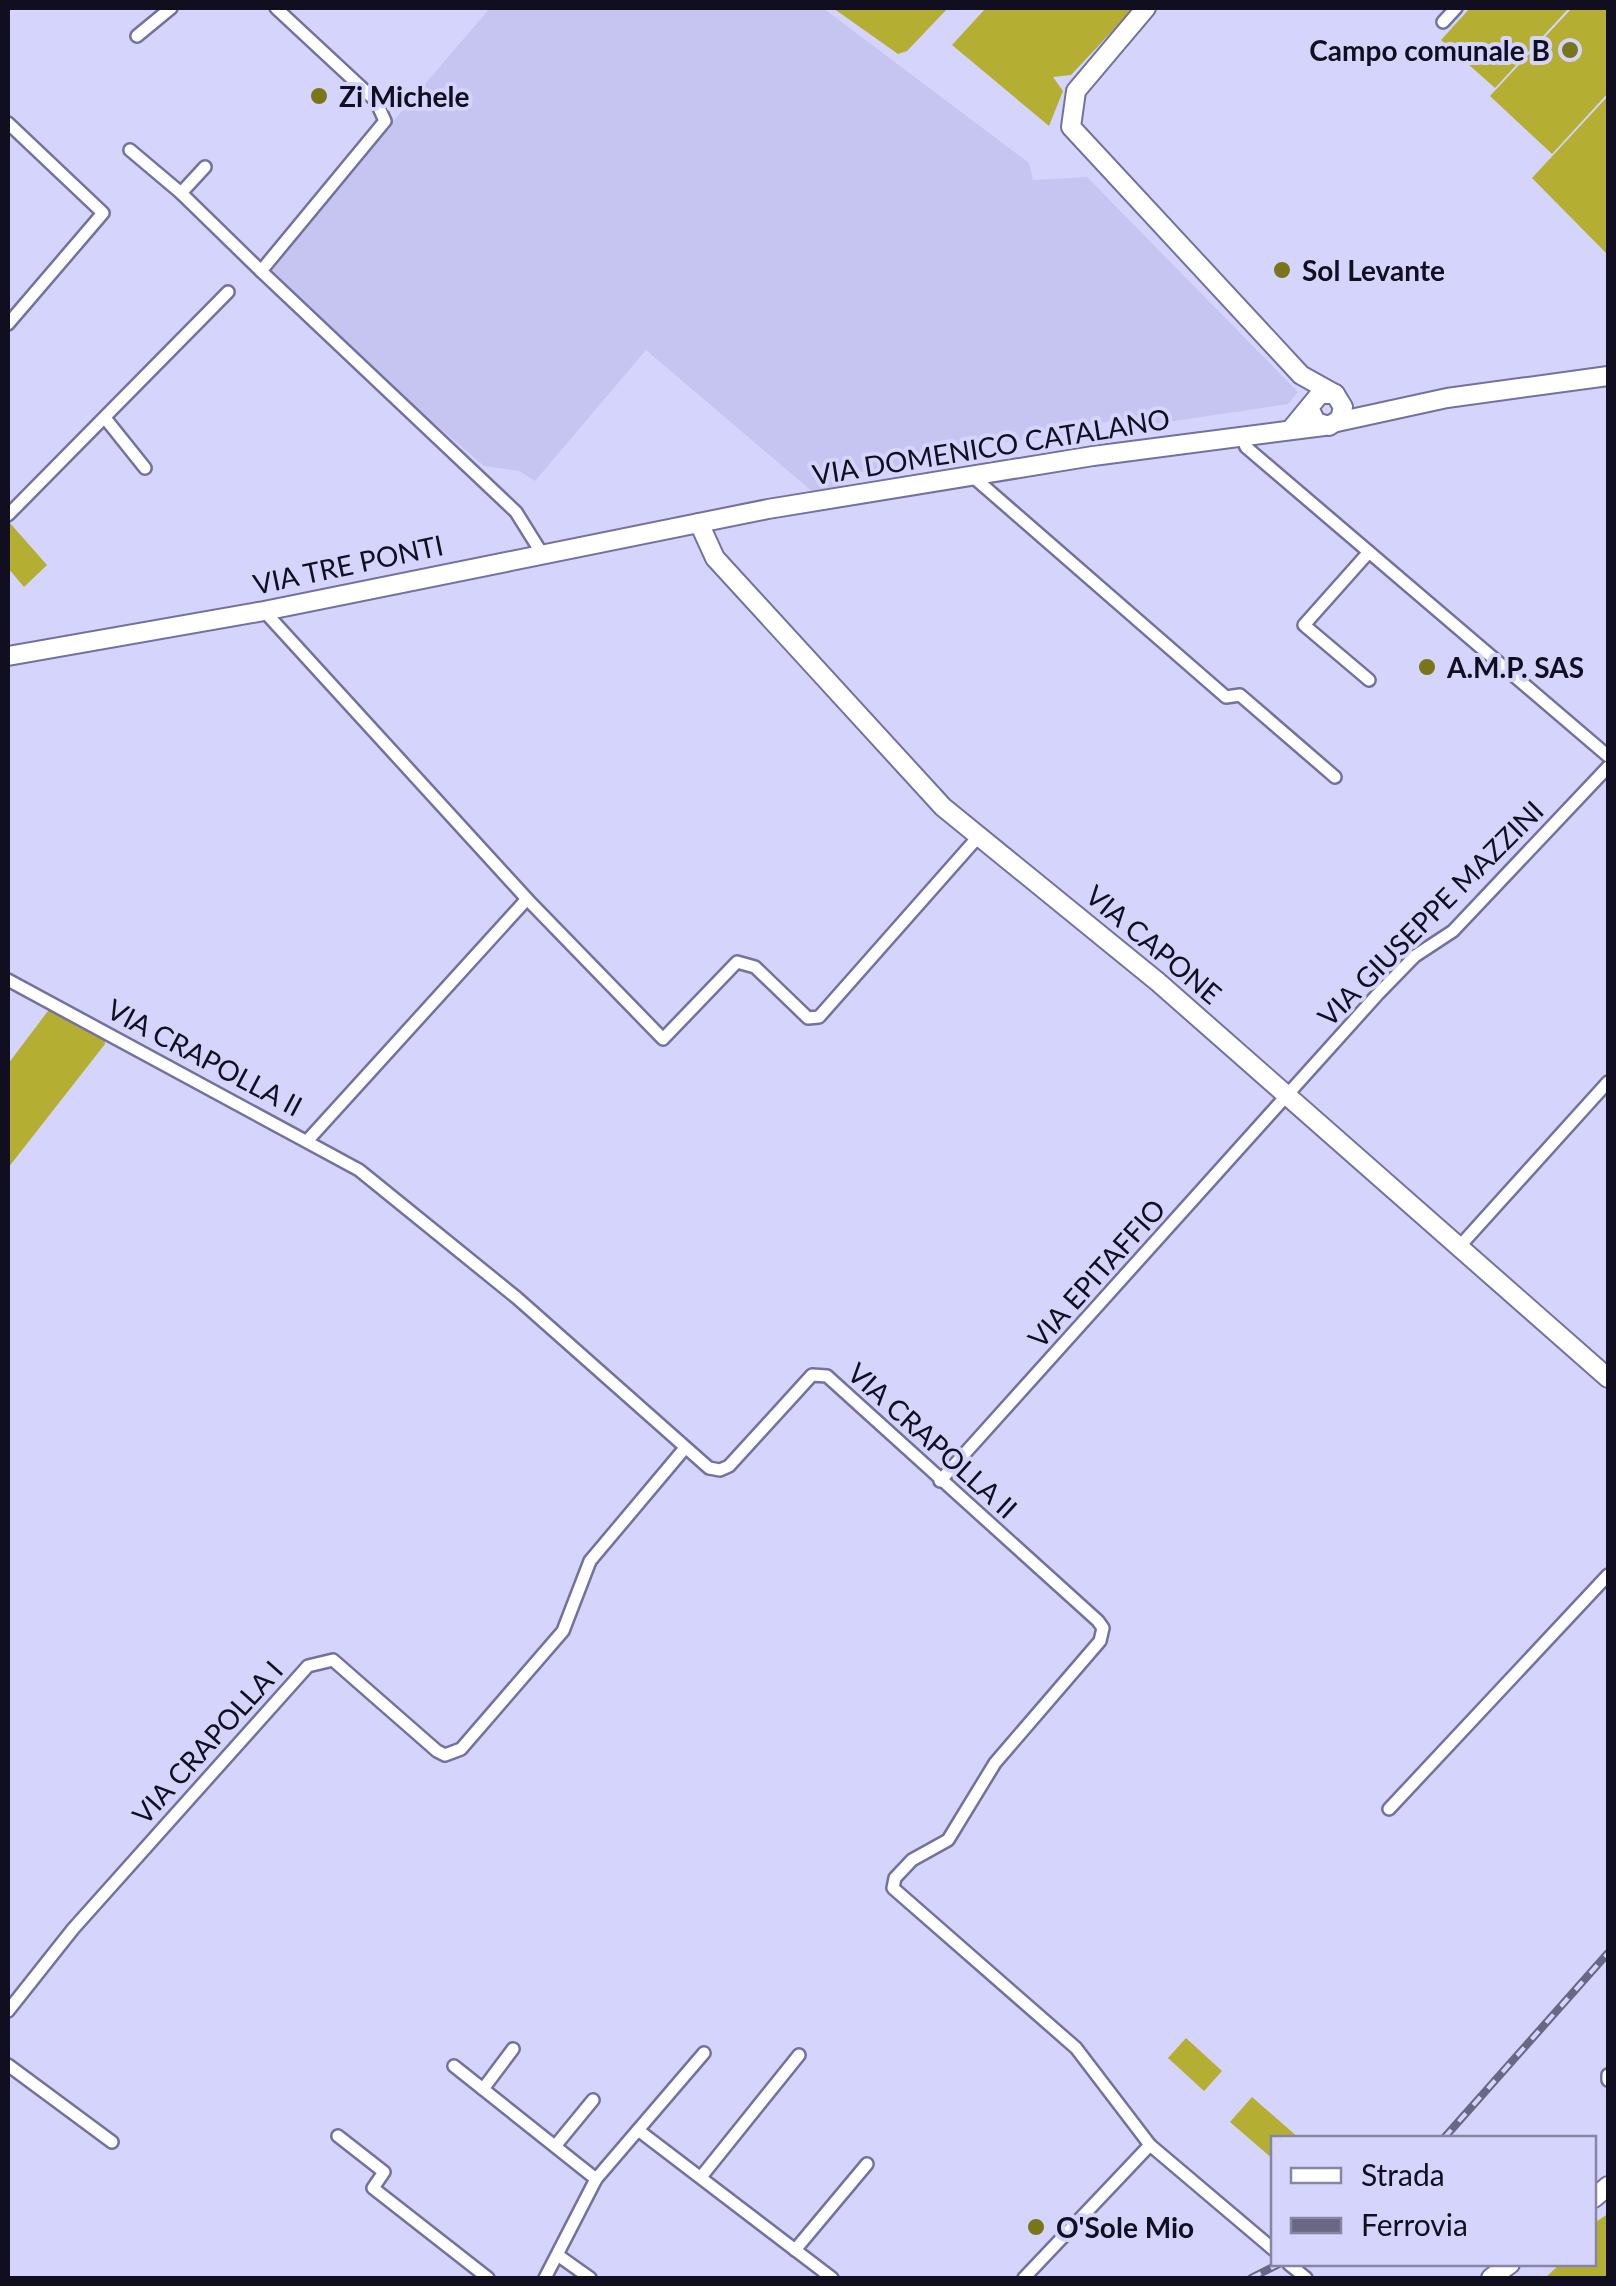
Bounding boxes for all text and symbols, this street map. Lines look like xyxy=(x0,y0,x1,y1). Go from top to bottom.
place label: Campo comunale B xyxy=(1309,33,1550,67)
marker: Campo comunale B xyxy=(1559,39,1581,61)
place label: Zi Michele xyxy=(339,79,469,113)
marker: Zi Michele xyxy=(308,85,330,107)
place label: Sol Levante xyxy=(1302,253,1445,287)
marker: Sol Levante xyxy=(1271,259,1293,281)
street label: VIA DOMENICO CATALANO xyxy=(810,401,1172,491)
street label: VIA TRE PONTI xyxy=(250,527,446,601)
place label: A.M.P. SAS xyxy=(1446,650,1584,684)
marker: A.M.P. SAS xyxy=(1416,656,1438,678)
street label: VIA GIUSEPPE MAZZINI xyxy=(1310,793,1550,1033)
street label: VIA CAPONE xyxy=(1079,877,1229,1011)
street label: VIA CRAPOLLA II xyxy=(102,991,308,1123)
street label: VIA EPITAFFIO xyxy=(1020,1192,1172,1354)
street label: VIA CRAPOLLA II xyxy=(841,1355,1025,1525)
street label: VIA CRAPOLLA I xyxy=(125,1653,289,1831)
legend xyxy=(1271,2136,1596,2266)
text: Strada xyxy=(1361,2156,1445,2192)
text: Ferrovia xyxy=(1361,2206,1468,2242)
place label: O'Sole Mio xyxy=(1056,2210,1194,2244)
marker: O'Sole Mio xyxy=(1025,2216,1047,2238)

